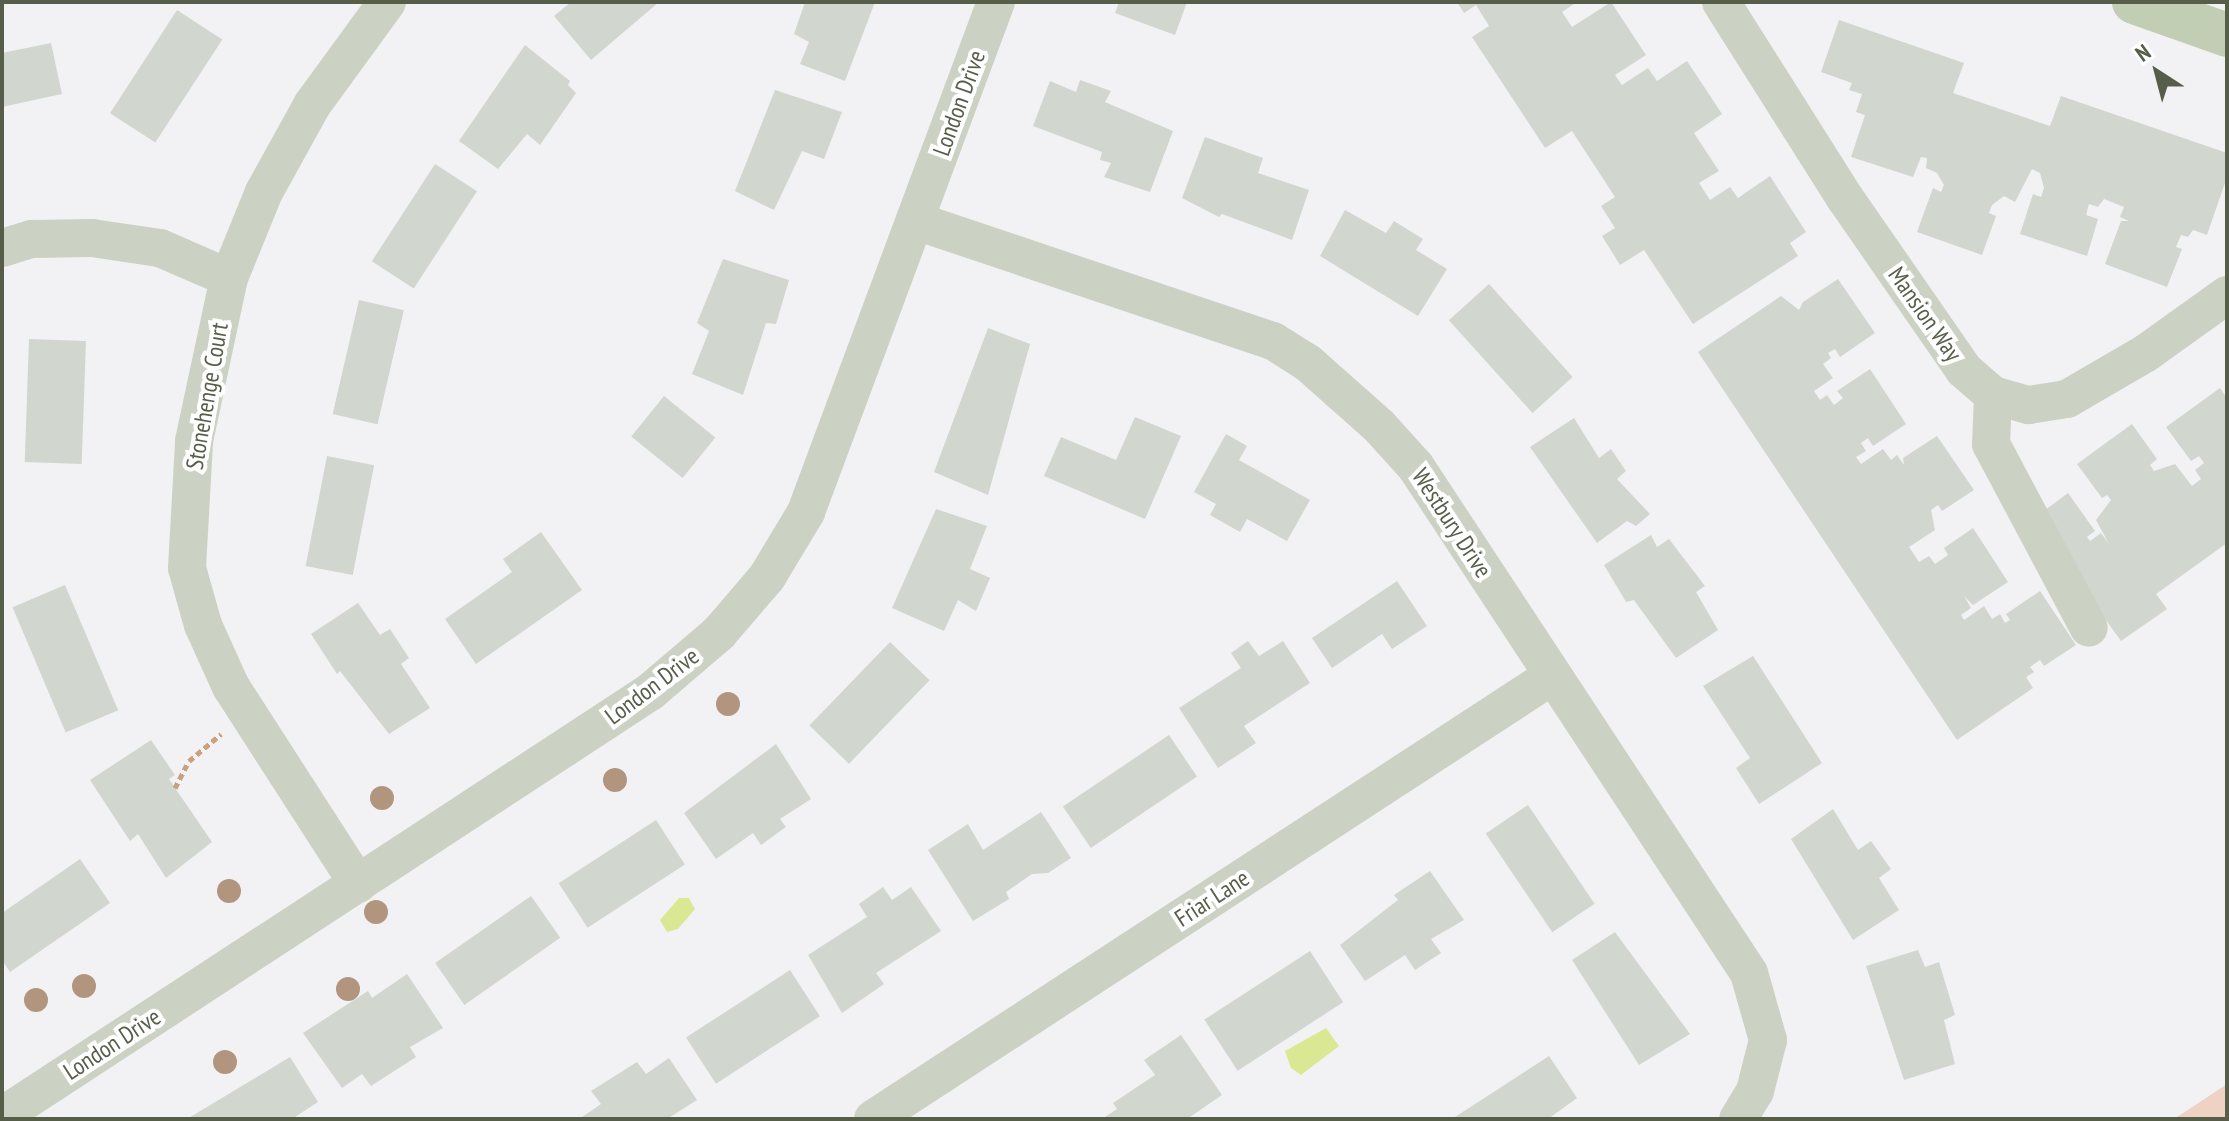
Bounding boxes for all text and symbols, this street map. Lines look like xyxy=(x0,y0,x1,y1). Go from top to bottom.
north arrow xyxy=(2117,32,2197,112)
text: N xyxy=(2130,38,2156,67)
street label: London Drive xyxy=(927,46,991,160)
street label: Mansion Way xyxy=(1882,261,1968,367)
street label: Stonehenge Court xyxy=(180,320,234,472)
street label: Westbury Drive xyxy=(1406,463,1498,583)
street label: London Drive xyxy=(599,641,705,731)
street label: Friar Lane xyxy=(1170,863,1254,933)
street label: London Drive xyxy=(58,1002,166,1086)

